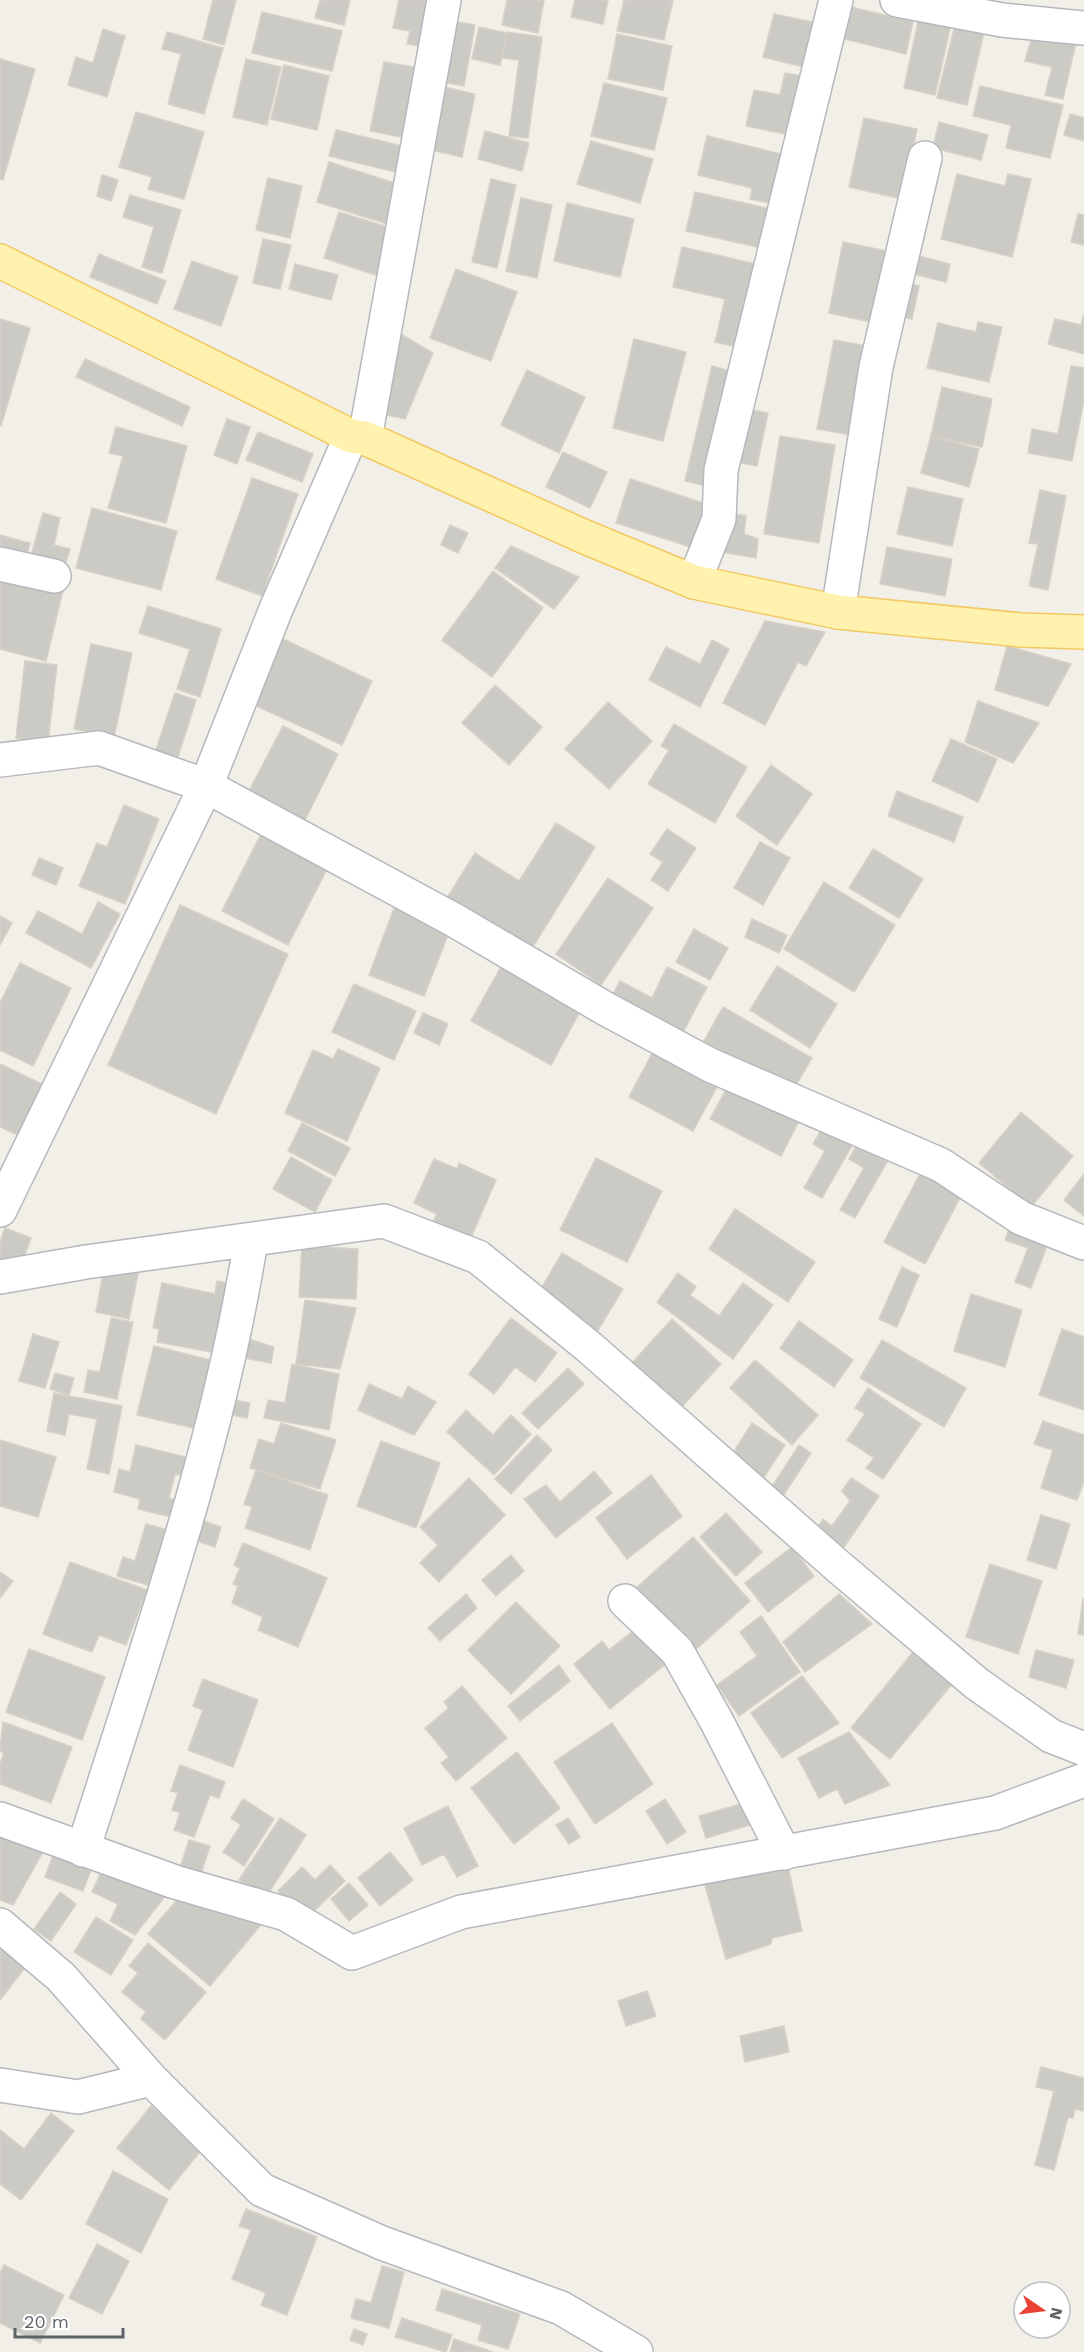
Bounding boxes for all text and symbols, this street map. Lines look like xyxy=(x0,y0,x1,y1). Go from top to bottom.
north arrow xyxy=(1012,2280,1072,2340)
scale bar xyxy=(15,2301,123,2339)
text: N xyxy=(1045,2305,1067,2322)
text: 20 m xyxy=(24,2311,69,2332)

